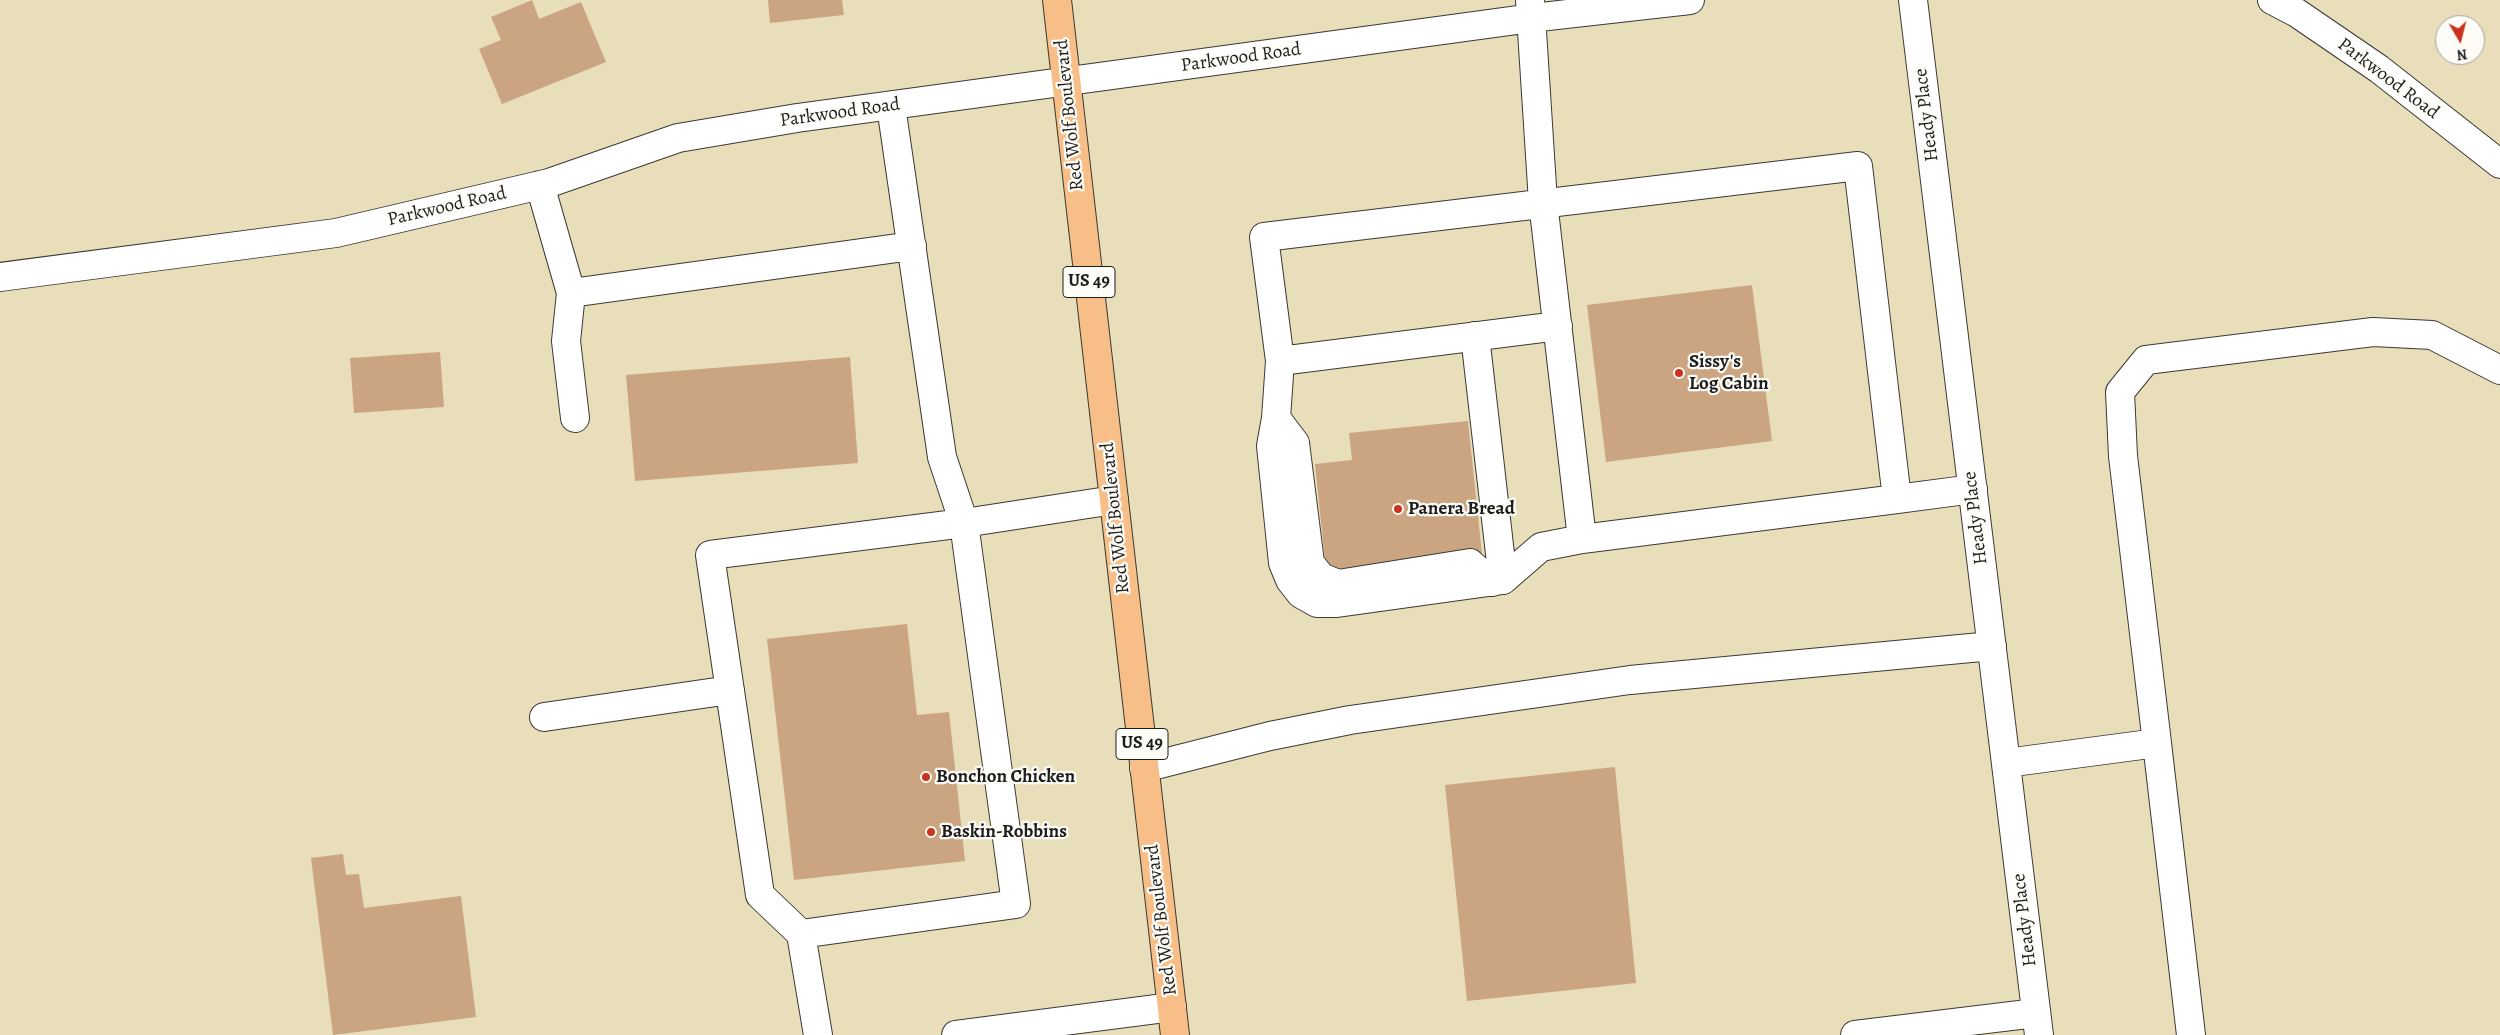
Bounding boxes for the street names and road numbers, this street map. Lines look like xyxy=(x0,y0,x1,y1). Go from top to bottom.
street label: Parkwood Road xyxy=(2333,33,2443,125)
street label: Red Wolf Boulevard xyxy=(1051,38,1089,192)
street label: Parkwood Road xyxy=(1179,38,1303,78)
street label: Heady Place xyxy=(1910,67,1944,163)
street label: Parkwood Road xyxy=(778,93,902,133)
street label: Parkwood Road xyxy=(385,182,509,232)
road number: US 49 xyxy=(1063,266,1115,298)
street label: Red Wolf Boulevard xyxy=(1097,441,1135,595)
street label: Heady Place xyxy=(1959,470,1993,566)
road number: US 49 xyxy=(1116,729,1168,760)
street label: Red Wolf Boulevard xyxy=(1141,843,1183,997)
street label: Heady Place xyxy=(2008,872,2042,968)

